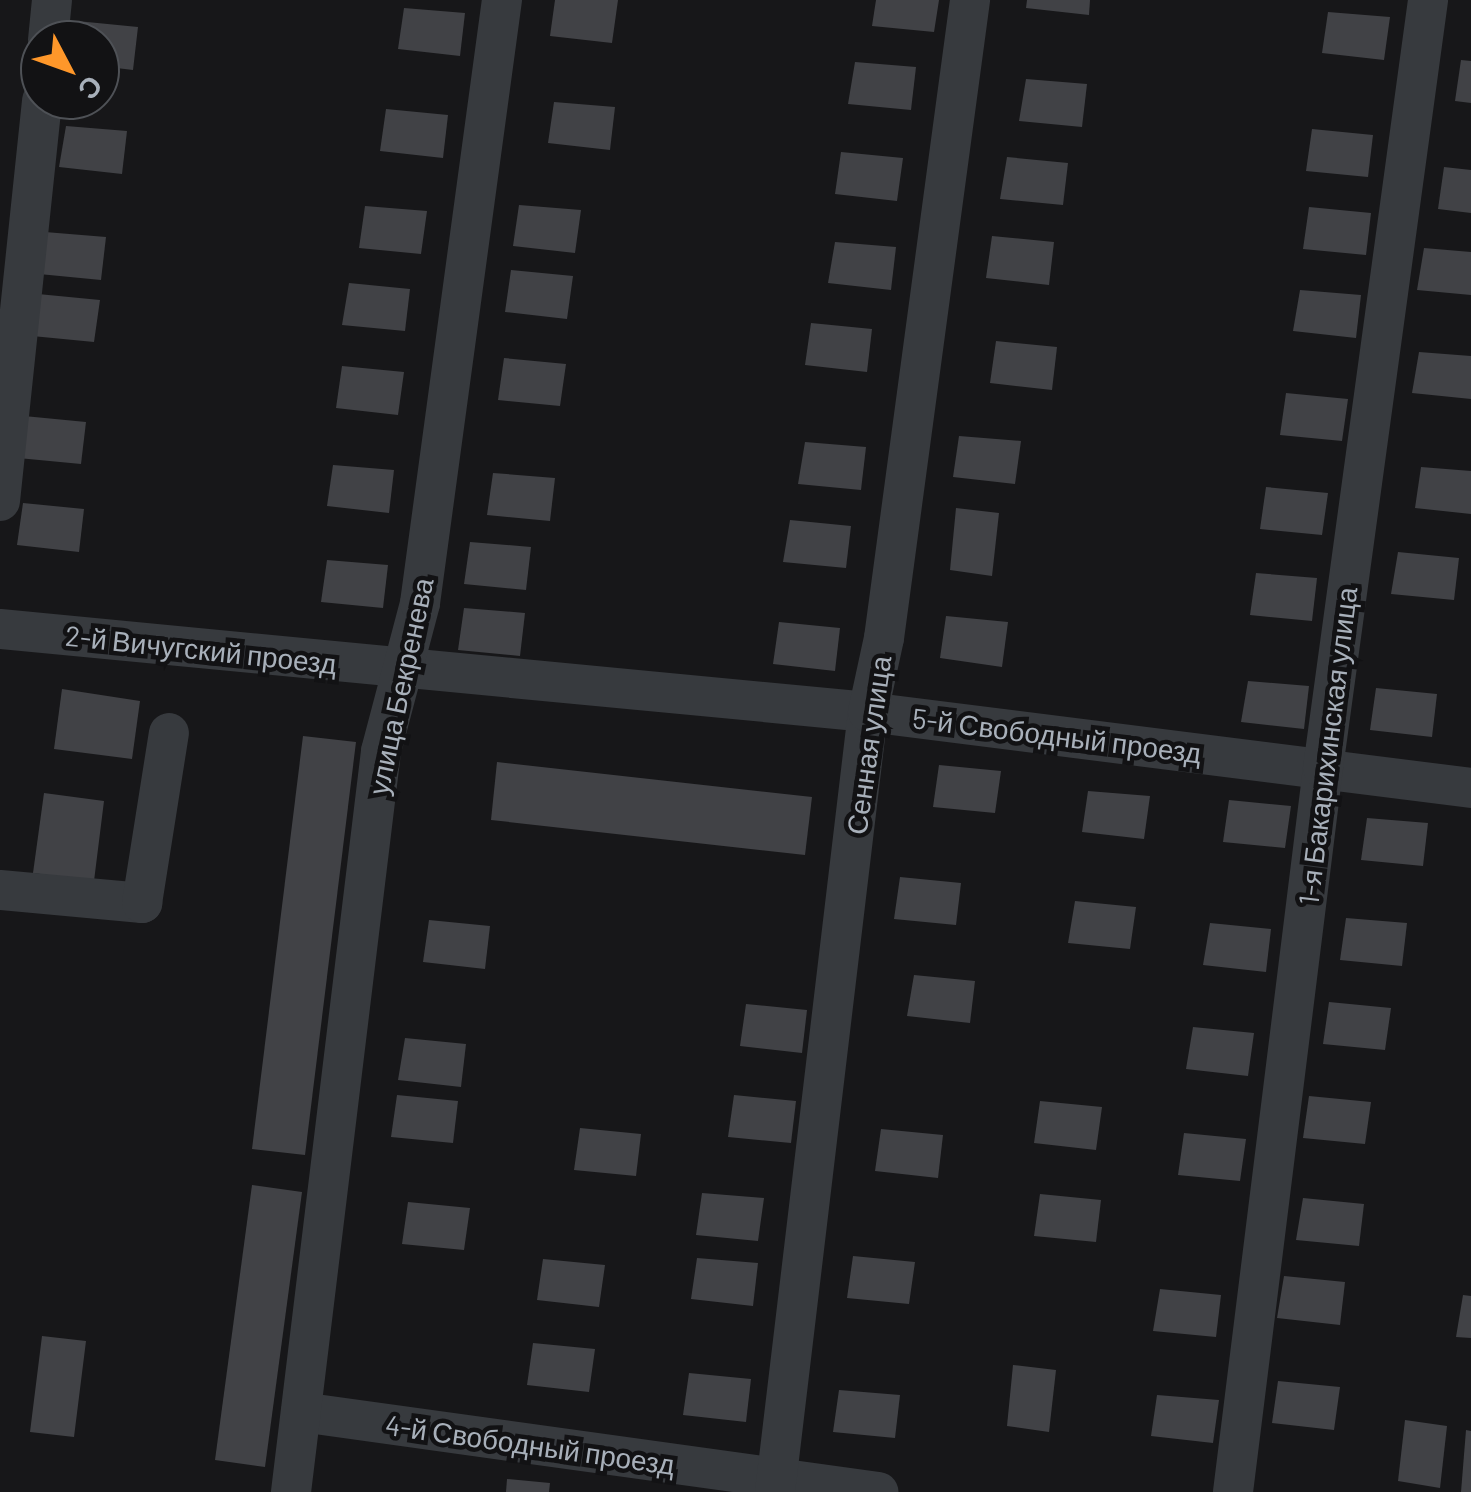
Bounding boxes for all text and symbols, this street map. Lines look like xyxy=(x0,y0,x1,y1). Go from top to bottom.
north arrow xyxy=(20,20,120,120)
text: С xyxy=(72,70,111,107)
street label: улица Бекренева xyxy=(361,574,439,798)
street label: 1-я Бакарихинская улица xyxy=(1291,585,1363,907)
street label: 2-й Вичугский проезд xyxy=(64,618,338,680)
street label: Сенная улица xyxy=(839,654,897,836)
street label: 5-й Свободный проезд xyxy=(911,701,1203,769)
street label: 4-й Свободный проезд xyxy=(383,1407,677,1481)

